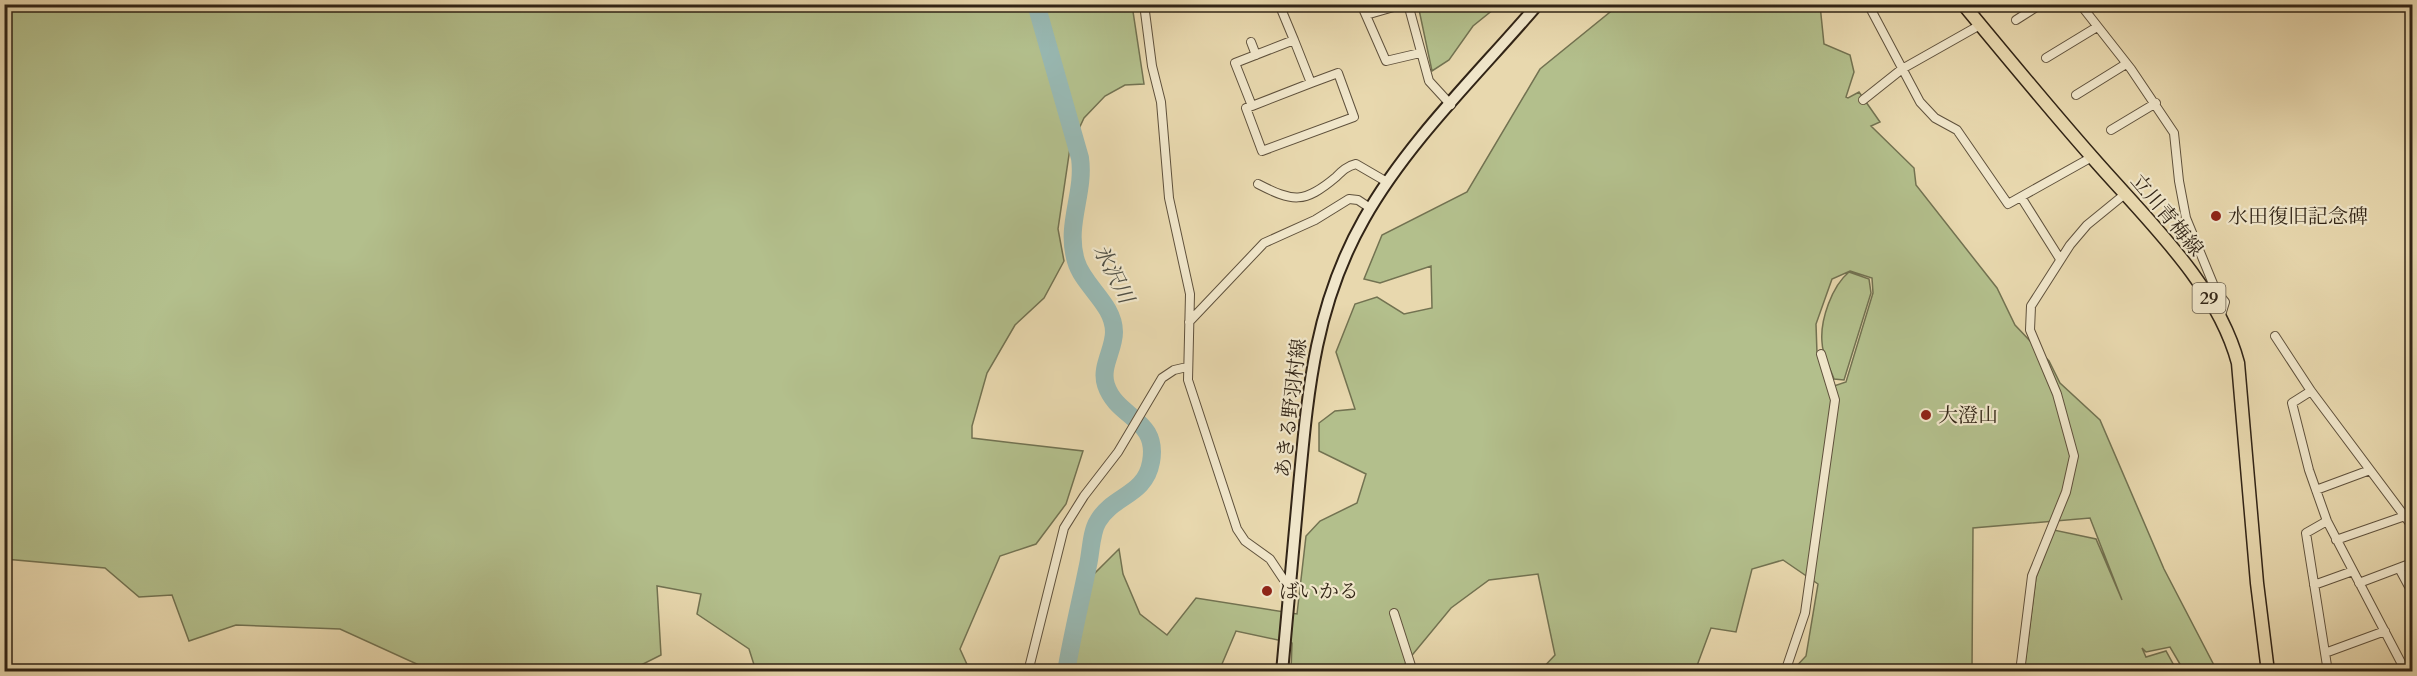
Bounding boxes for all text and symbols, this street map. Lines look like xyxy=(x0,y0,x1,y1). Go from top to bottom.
street label: 立川青梅線 xyxy=(2125,168,2209,262)
place label: 水田復旧記念碑 xyxy=(2228,203,2368,230)
marker: 水田復旧記念碑 xyxy=(2209,209,2223,223)
water label: 氷沢川 xyxy=(1086,239,1141,310)
road number: 29 xyxy=(2192,283,2226,313)
street label: あきる野羽村線 xyxy=(1269,337,1313,479)
place label: 大澄山 xyxy=(1938,402,1998,429)
marker: 大澄山 xyxy=(1919,408,1933,422)
place label: ばいかる xyxy=(1279,578,1359,605)
marker: ばいかる xyxy=(1260,584,1274,598)

